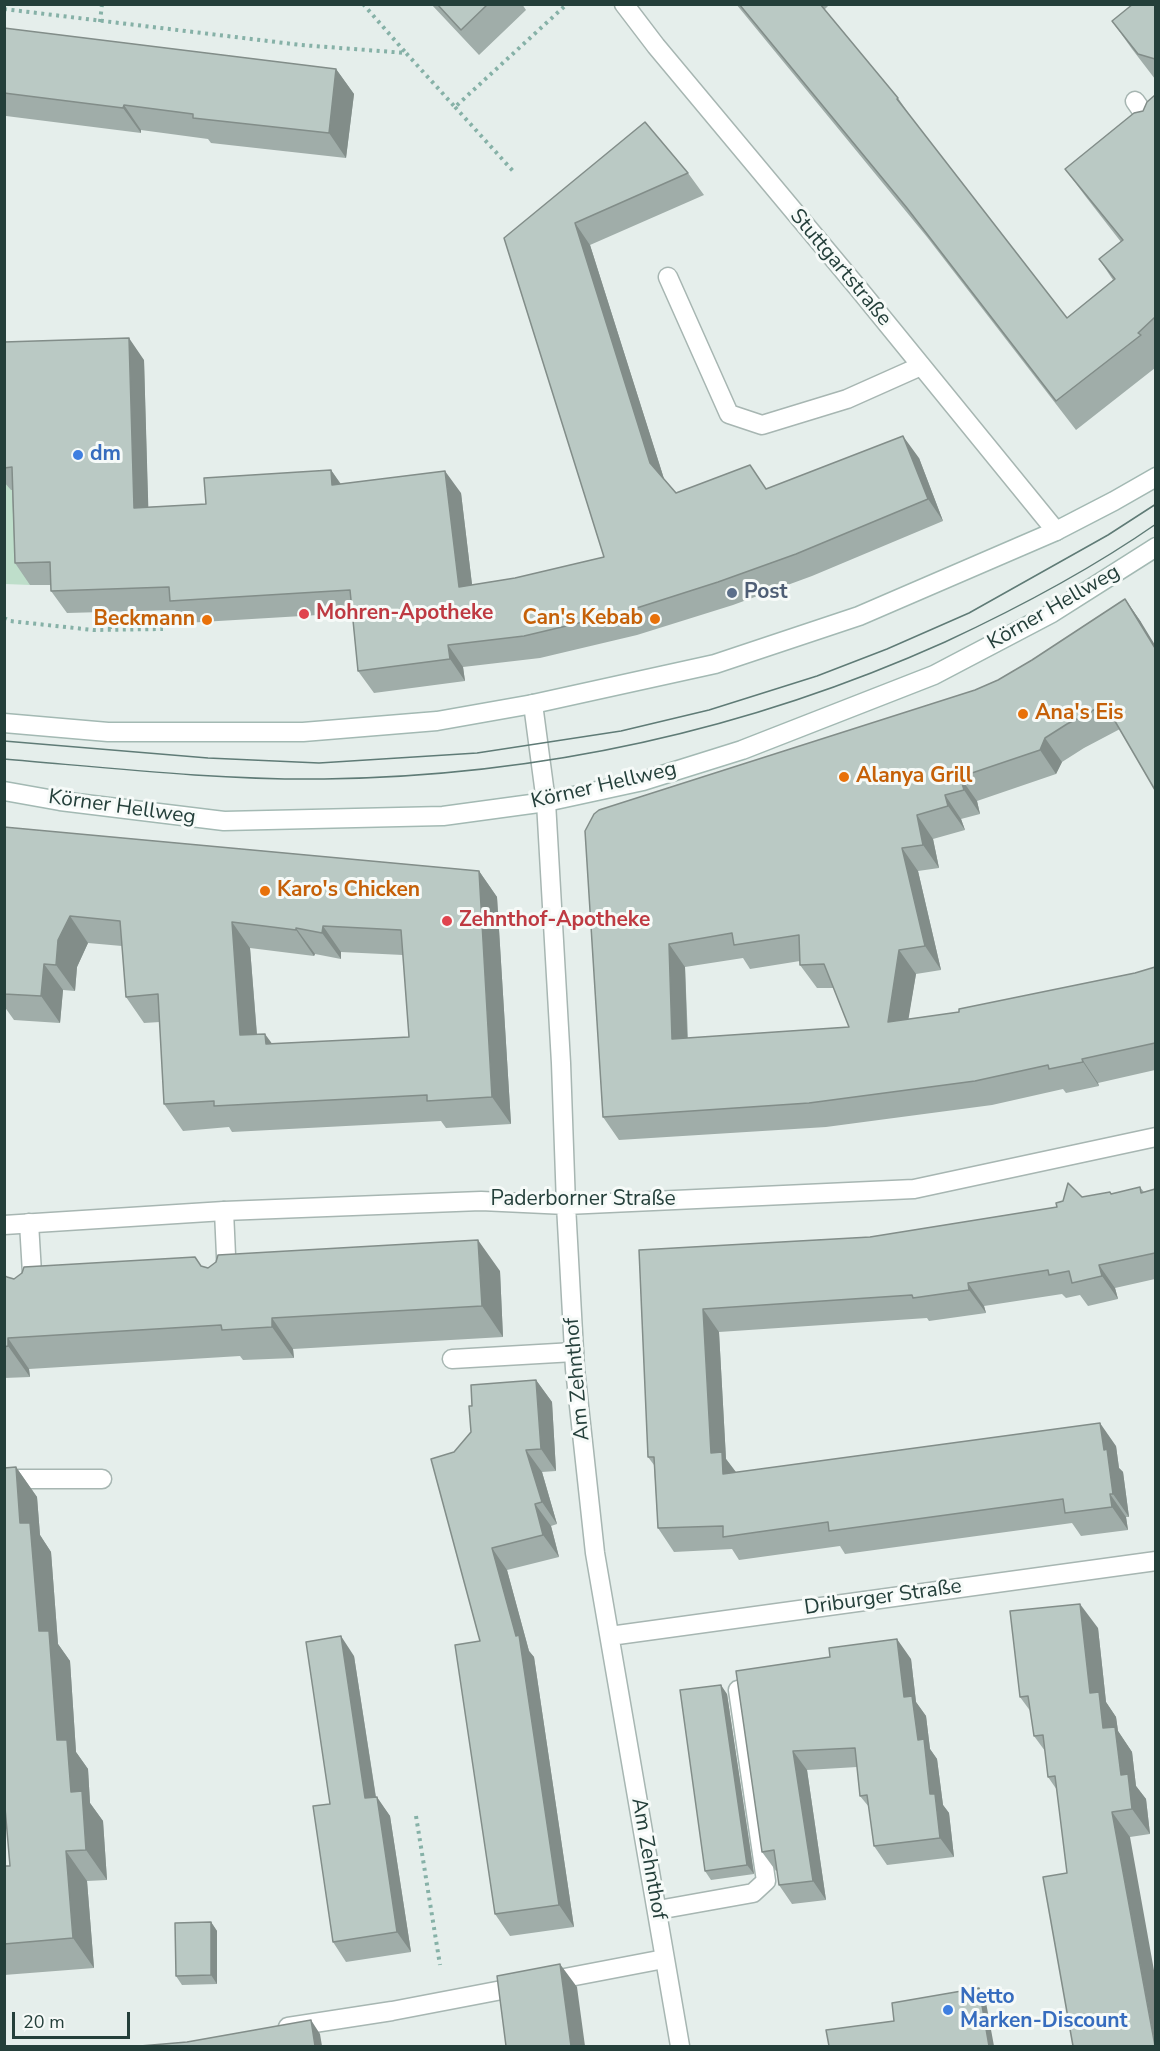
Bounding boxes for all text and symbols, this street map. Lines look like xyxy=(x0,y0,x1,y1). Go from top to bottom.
street label: Stuttgartstraße xyxy=(784,204,896,332)
place label: dm xyxy=(90,442,121,468)
marker: dm xyxy=(71,448,85,462)
street label: Körner Hellweg xyxy=(983,560,1125,656)
place label: Post xyxy=(744,580,787,606)
marker: Post xyxy=(725,586,739,600)
place label: Mohren-Apotheke xyxy=(316,601,493,627)
place label: Can's Kebab xyxy=(523,606,643,632)
place label: Beckmann xyxy=(94,607,195,633)
marker: Mohren-Apotheke xyxy=(297,607,311,621)
marker: Can's Kebab xyxy=(648,612,662,626)
marker: Beckmann xyxy=(200,613,214,627)
place label: Ana's Eis xyxy=(1035,701,1124,727)
marker: Ana's Eis xyxy=(1016,707,1030,721)
street label: Körner Hellweg xyxy=(529,757,679,815)
place label: Alanya Grill xyxy=(856,764,972,790)
marker: Alanya Grill xyxy=(837,770,851,784)
street label: Körner Hellweg xyxy=(47,785,197,831)
place label: Karo's Chicken xyxy=(277,878,420,904)
marker: Karo's Chicken xyxy=(258,884,272,898)
place label: Zehnthof-Apotheke xyxy=(459,908,650,934)
marker: Zehnthof-Apotheke xyxy=(440,914,454,928)
street label: Paderborner Straße xyxy=(490,1187,676,1213)
street label: Am Zehnthof xyxy=(560,1316,596,1442)
street label: Driburger Straße xyxy=(803,1574,963,1622)
street label: Am Zehnthof xyxy=(625,1796,671,1922)
place label: Netto Marken-Discount xyxy=(960,1985,1128,2035)
scale bar xyxy=(15,2000,134,2038)
marker: Netto Marken-Discount xyxy=(941,2003,955,2017)
text: 20 m xyxy=(23,2010,65,2034)

